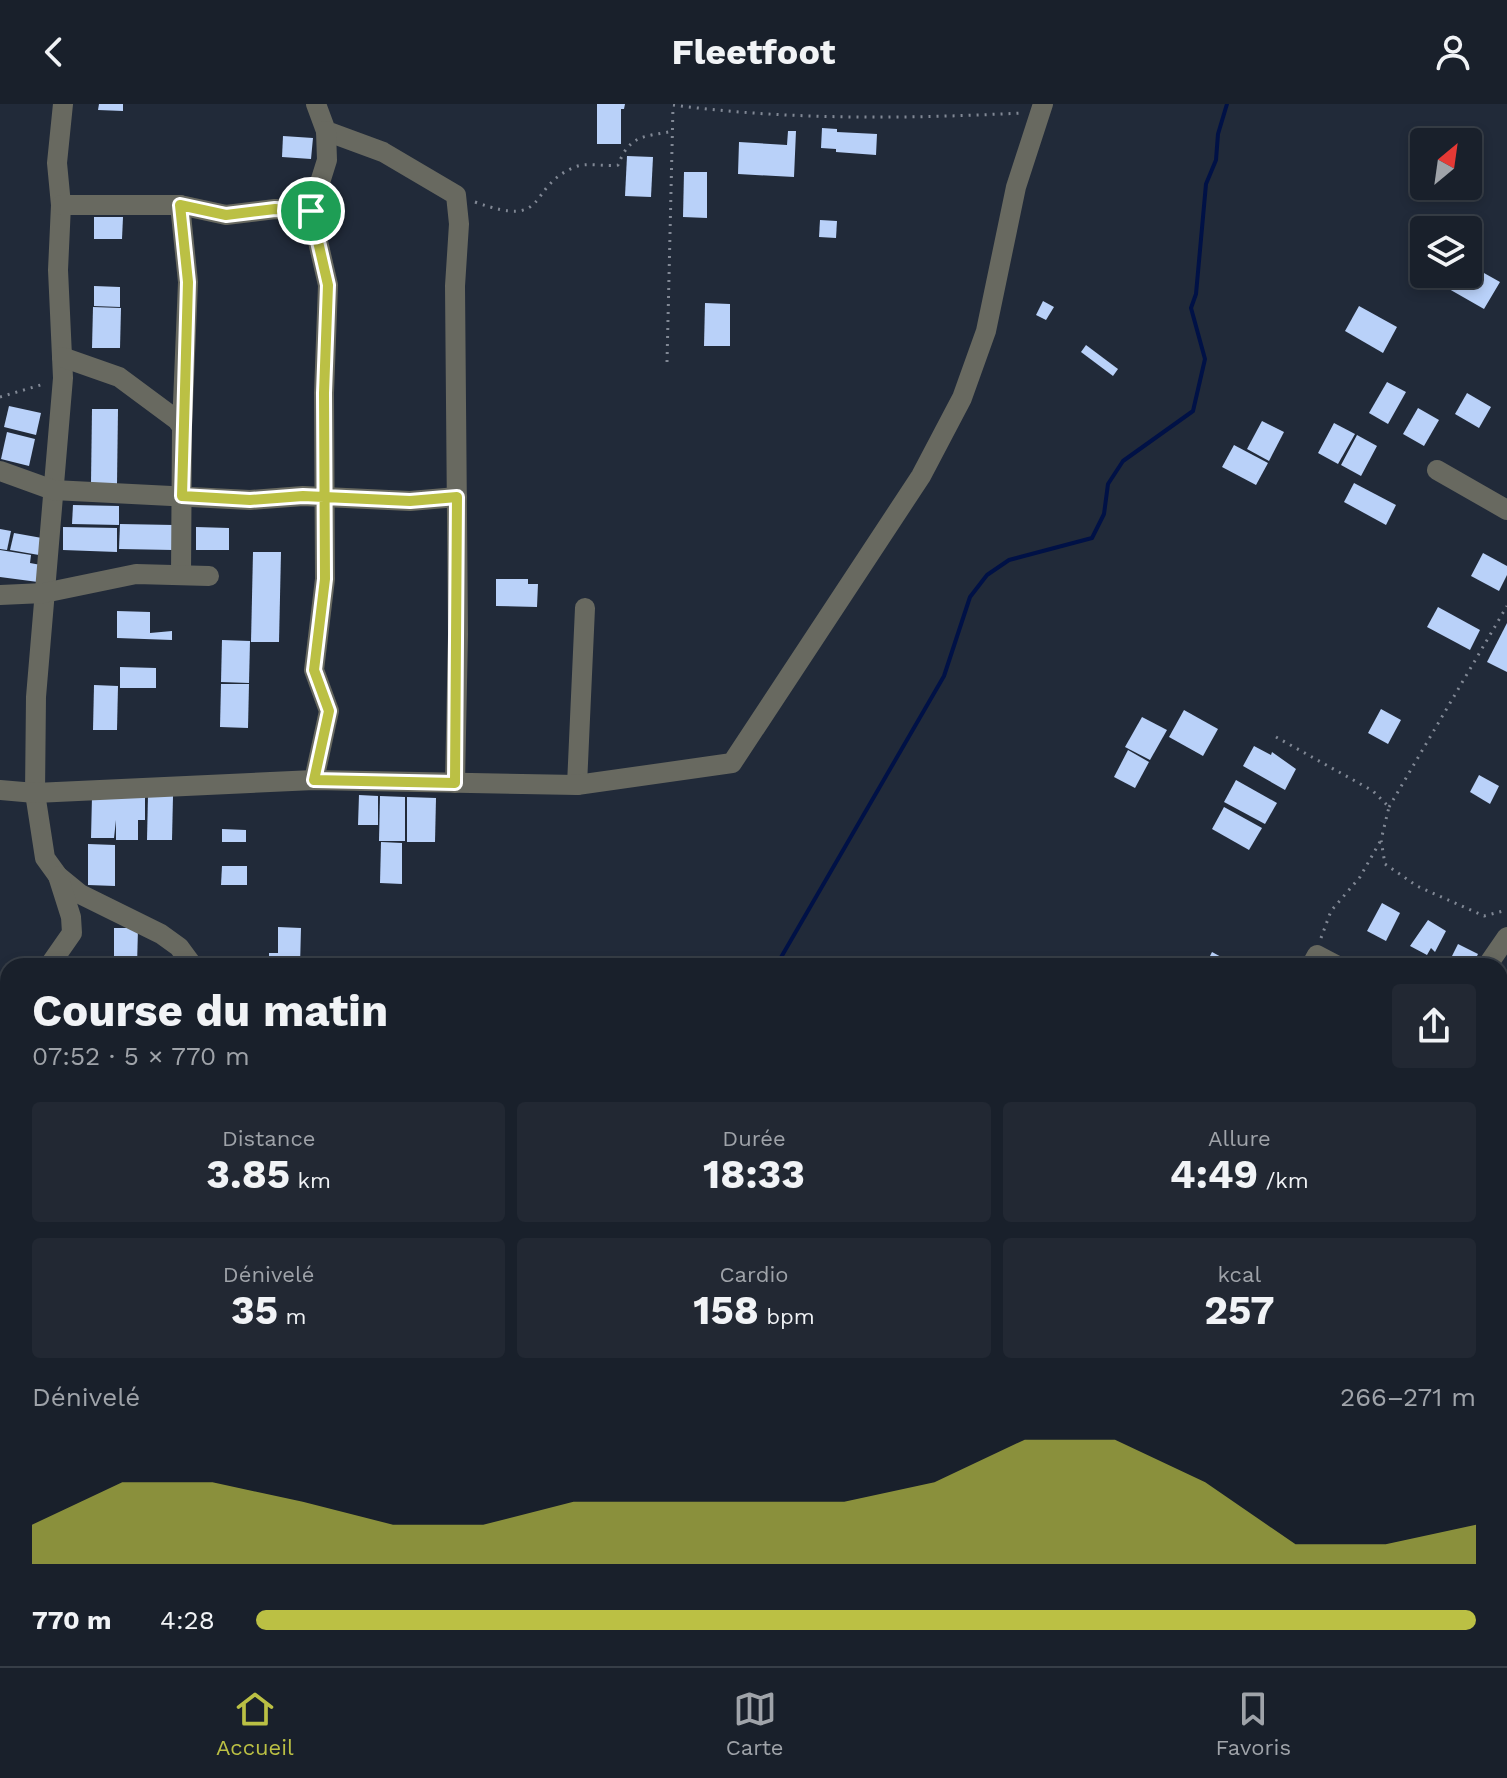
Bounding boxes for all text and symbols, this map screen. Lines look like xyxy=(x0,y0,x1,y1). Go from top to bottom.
icon: back xyxy=(32,30,76,74)
icon: person xyxy=(1431,30,1475,74)
text: Fleetfoot xyxy=(671,31,836,73)
north arrow xyxy=(1410,128,1482,200)
map controls xyxy=(1410,128,1482,288)
pin xyxy=(277,177,345,245)
icon: arrive xyxy=(289,189,333,233)
button: layers xyxy=(1410,216,1482,288)
button: share xyxy=(1392,984,1476,1068)
text: Course du matin xyxy=(32,985,388,1037)
text: 07:52 · 5 × 770 m xyxy=(32,1041,250,1071)
text: Distance xyxy=(222,1126,315,1151)
text: Durée xyxy=(722,1126,786,1151)
text: Allure xyxy=(1208,1126,1271,1151)
text: 3.85 xyxy=(206,1151,290,1198)
text: 18:33 xyxy=(703,1151,805,1198)
text: 4:49 xyxy=(1170,1151,1258,1198)
text: km xyxy=(290,1168,331,1193)
text: /km xyxy=(1258,1168,1309,1193)
text: Dénivelé xyxy=(223,1262,314,1287)
text: Cardio xyxy=(719,1262,789,1287)
text: kcal xyxy=(1218,1262,1261,1287)
text: 35 xyxy=(231,1287,278,1334)
text: 158 xyxy=(693,1287,759,1334)
text: 257 xyxy=(1204,1287,1274,1334)
text: m xyxy=(278,1304,306,1329)
text: bpm xyxy=(759,1304,815,1329)
text: Dénivelé xyxy=(32,1382,140,1412)
text: 266–271 m xyxy=(1340,1382,1476,1412)
text: 770 m xyxy=(32,1605,112,1635)
text: 4:28 xyxy=(160,1605,215,1635)
tab: Accueil xyxy=(216,1687,294,1760)
tab: Carte xyxy=(726,1687,784,1760)
tab: Favoris xyxy=(1216,1687,1291,1760)

